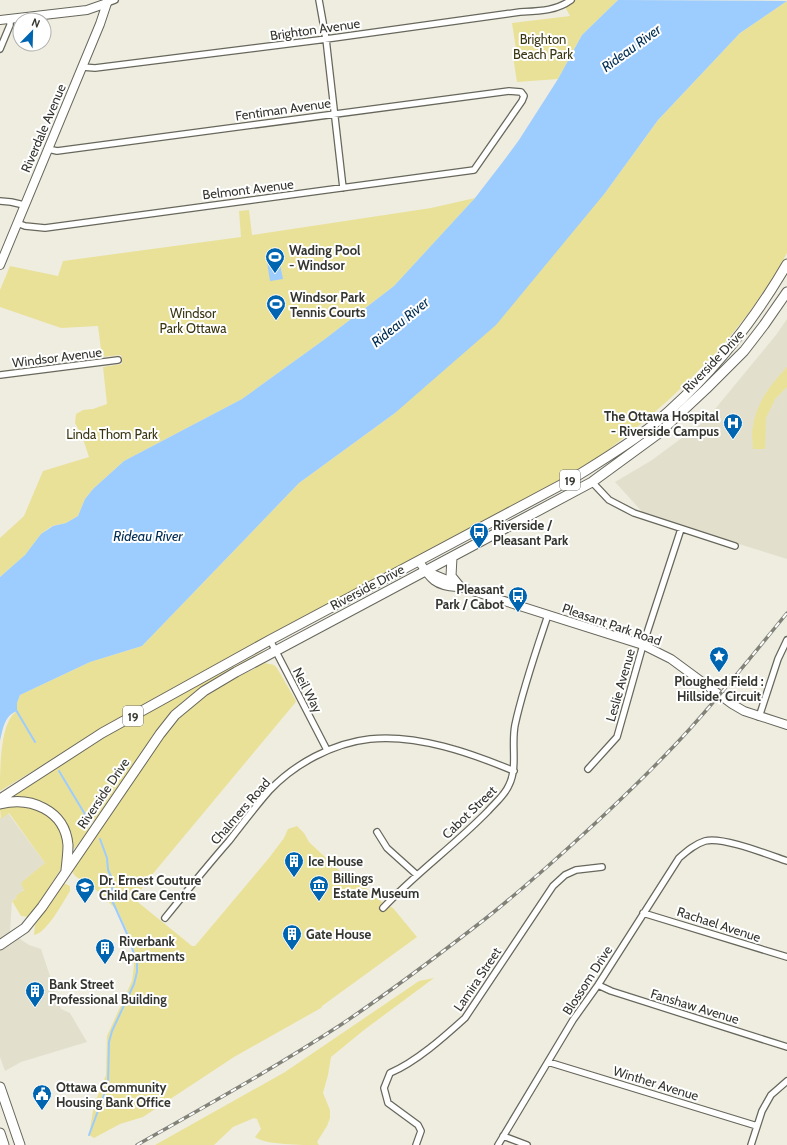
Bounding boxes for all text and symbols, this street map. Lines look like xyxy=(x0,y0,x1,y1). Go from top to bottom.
north arrow xyxy=(12,12,52,52)
text: N xyxy=(30,15,42,31)
street label: Brighton Avenue xyxy=(269,15,361,43)
water label: Rideau River xyxy=(598,20,665,76)
park label: Brighton Beach Park xyxy=(513,31,573,62)
street label: Riverdale Avenue xyxy=(17,81,69,175)
street label: Fentiman Avenue xyxy=(234,94,332,124)
street label: Belmont Avenue xyxy=(201,175,295,203)
place label: Wading Pool - Windsor xyxy=(289,242,361,273)
sports icon: Wading Pool - Windsor xyxy=(264,246,286,274)
place label: Windsor Park Tennis Courts xyxy=(290,289,366,320)
sports icon: Windsor Park Tennis Courts xyxy=(265,293,287,321)
water label: Rideau River xyxy=(367,293,433,351)
park label: Windsor Park Ottawa xyxy=(160,305,227,336)
street label: Riverside Drive xyxy=(679,326,747,396)
street label: Windsor Avenue xyxy=(11,344,103,370)
place label: The Ottawa Hospital - Riverside Campus xyxy=(604,408,720,439)
hospital icon: The Ottawa Hospital - Riverside Campus xyxy=(722,412,744,440)
park label: Linda Thom Park xyxy=(66,426,158,442)
road number: 19 xyxy=(560,470,580,490)
place label: Riverside / Pleasant Park xyxy=(493,517,569,548)
bus stop icon: Riverside / Pleasant Park xyxy=(468,521,490,549)
water label: Rideau River xyxy=(113,527,183,545)
street label: Riverside Drive xyxy=(327,561,407,613)
place label: Pleasant Park / Cabot xyxy=(435,581,505,612)
bus stop icon: Pleasant Park / Cabot xyxy=(507,585,529,613)
street label: Pleasant Park Road xyxy=(560,600,664,648)
place icon: Ploughed Field : Hillside, Circuit xyxy=(708,645,730,673)
street label: Leslie Avenue xyxy=(602,646,638,723)
street label: Neil Way xyxy=(290,665,326,716)
place label: Ploughed Field : Hillside, Circuit xyxy=(674,673,764,704)
road number: 19 xyxy=(123,706,143,726)
street label: Riverside Drive xyxy=(74,754,133,831)
street label: Chalmers Road xyxy=(207,774,273,848)
street label: Cabot Street xyxy=(439,782,500,842)
building icon: Ice House xyxy=(283,850,305,878)
place label: Ice House xyxy=(308,853,363,869)
place label: Billings Estate Museum xyxy=(333,870,419,901)
place label: Dr. Ernest Couture Child Care Centre xyxy=(99,872,202,903)
museum icon: Billings Estate Museum xyxy=(308,874,330,902)
school or university icon: Dr. Ernest Couture Child Care Centre xyxy=(74,876,96,904)
street label: Rachael Avenue xyxy=(675,903,763,945)
building icon: Gate House xyxy=(281,923,303,951)
place label: Gate House xyxy=(306,926,371,942)
place label: Riverbank Apartments xyxy=(119,933,185,964)
building icon: Riverbank Apartments xyxy=(94,937,116,965)
street label: Blossom Drive xyxy=(559,942,615,1018)
street label: Lamira Street xyxy=(450,944,505,1014)
place label: Bank Street Professional Building xyxy=(49,976,167,1007)
building icon: Bank Street Professional Building xyxy=(24,980,46,1008)
street label: Fanshaw Avenue xyxy=(649,985,741,1027)
street label: Winther Avenue xyxy=(611,1062,701,1104)
place label: Ottawa Community Housing Bank Office xyxy=(56,1079,171,1110)
public building icon: Ottawa Community Housing Bank Office xyxy=(31,1083,53,1111)

